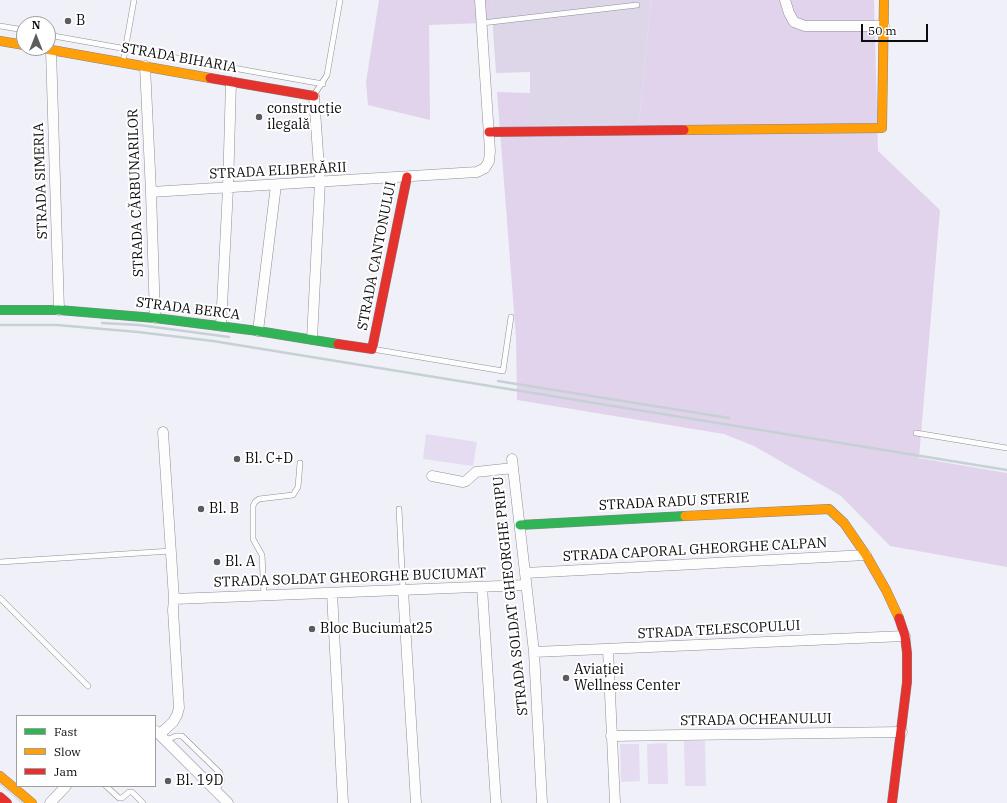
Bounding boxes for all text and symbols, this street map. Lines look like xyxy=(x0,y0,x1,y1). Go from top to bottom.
place label: B xyxy=(76,13,85,29)
north arrow xyxy=(16,16,56,56)
marker: B xyxy=(63,16,73,26)
scale bar xyxy=(863,16,930,42)
text: N xyxy=(32,18,40,32)
text: 50 m xyxy=(868,23,897,38)
street label: STRADA BIHARIA xyxy=(120,40,238,76)
place label: construcție ilegală xyxy=(267,101,342,134)
street label: STRADA CĂRBUNARILOR xyxy=(125,109,147,277)
marker: construcție ilegală xyxy=(254,112,264,122)
street label: STRADA SIMERIA xyxy=(31,122,51,240)
street label: STRADA ELIBERĂRII xyxy=(209,159,347,183)
street label: STRADA CANTONULUI xyxy=(354,180,400,332)
street label: STRADA BERCA xyxy=(135,294,241,324)
place label: Bl. C+D xyxy=(245,451,293,467)
marker: Bl. C+D xyxy=(232,454,242,464)
street label: STRADA SOLDAT GHEORGHE PRIPU xyxy=(490,475,532,717)
street label: STRADA RADU STERIE xyxy=(598,490,750,514)
place label: Bl. B xyxy=(209,501,239,517)
marker: Bl. B xyxy=(196,504,206,514)
street label: STRADA CAPORAL GHEORGHE CALPAN xyxy=(562,535,828,565)
place label: Bl. A xyxy=(225,554,255,570)
marker: Bl. A xyxy=(212,557,222,567)
street label: STRADA SOLDAT GHEORGHE BUCIUMAT xyxy=(213,565,487,591)
street label: STRADA TELESCOPULUI xyxy=(637,617,801,643)
place label: Bloc Buciumat25 xyxy=(320,621,433,637)
marker: Bloc Buciumat25 xyxy=(307,624,317,634)
place label: Aviației Wellness Center xyxy=(574,662,680,694)
marker: Aviației Wellness Center xyxy=(561,673,571,683)
street label: STRADA OCHEANULUI xyxy=(680,710,832,730)
legend xyxy=(16,715,156,787)
text: Fast xyxy=(54,724,78,739)
text: Slow xyxy=(54,744,81,759)
text: Jam xyxy=(54,764,77,779)
place label: Bl. 19D xyxy=(176,773,223,789)
marker: Bl. 19D xyxy=(163,776,173,786)

